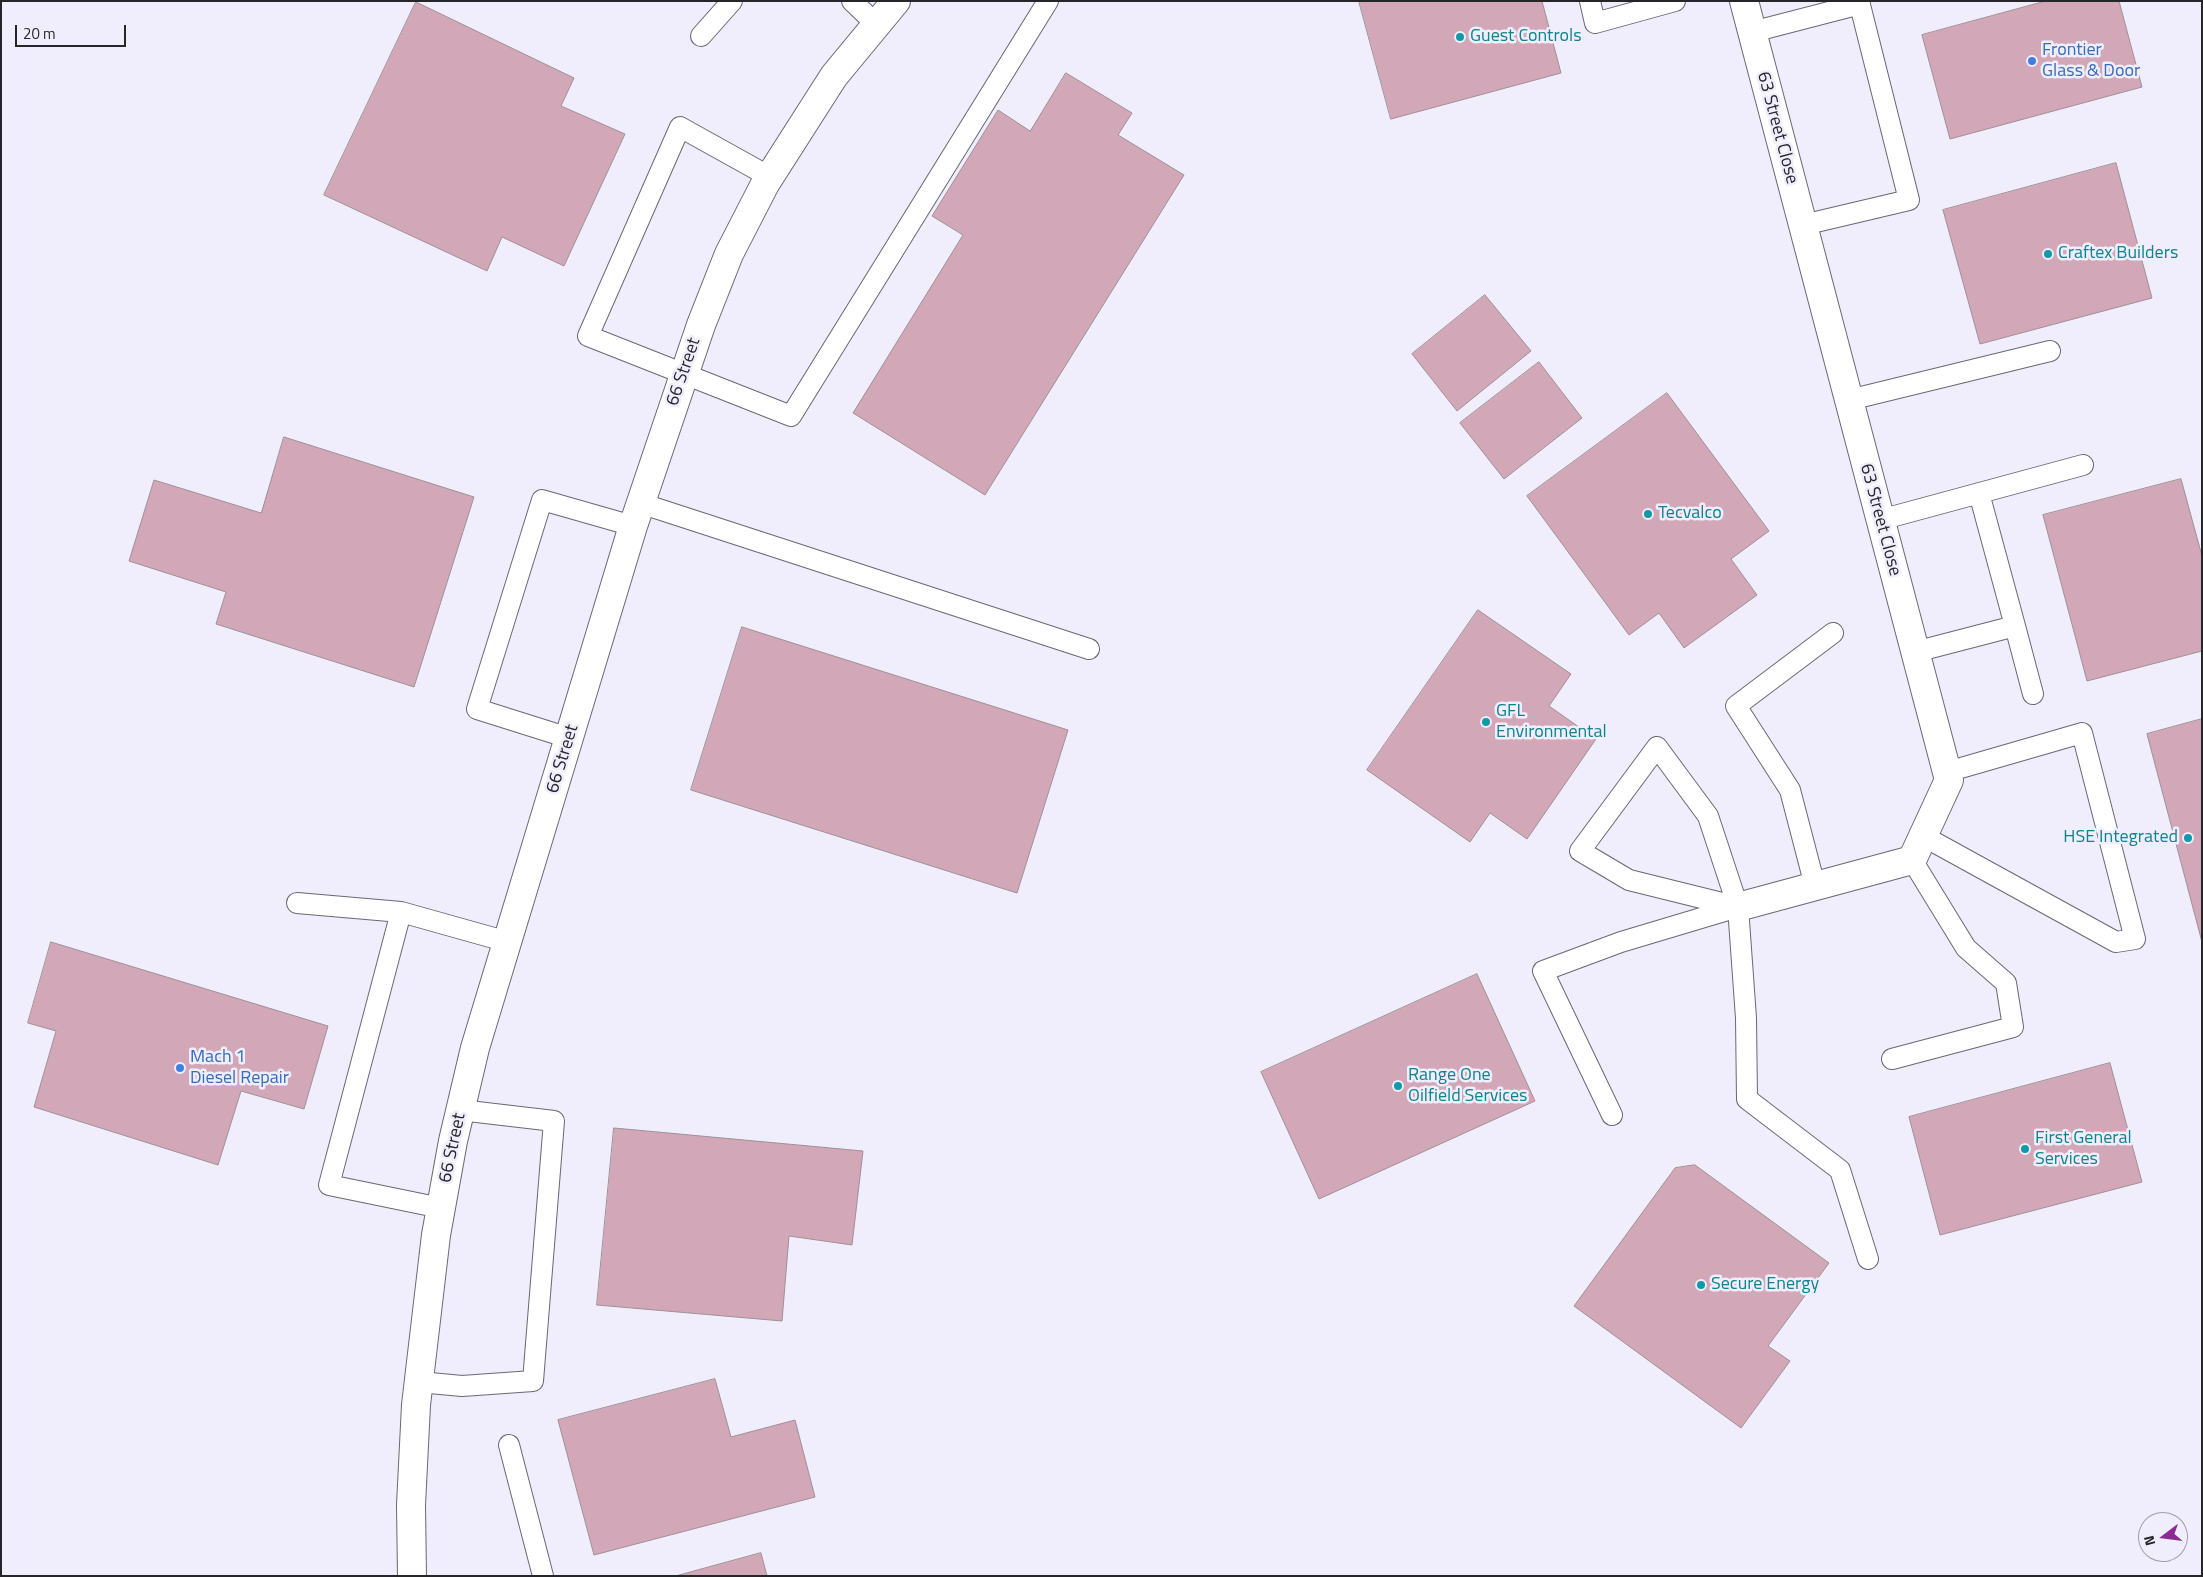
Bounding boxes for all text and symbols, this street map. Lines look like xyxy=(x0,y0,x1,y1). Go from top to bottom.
scale bar xyxy=(18,15,129,47)
text: 20 m xyxy=(23,22,56,45)
place label: Guest Controls xyxy=(1470,26,1582,48)
marker: Guest Controls xyxy=(1454,31,1466,43)
place label: Frontier Glass & Door xyxy=(2042,40,2140,82)
marker: Frontier Glass & Door xyxy=(2026,55,2038,67)
street label: 63 Street Close xyxy=(1752,69,1802,187)
place label: Craftex Builders xyxy=(2058,243,2178,265)
marker: Craftex Builders xyxy=(2042,248,2054,260)
street label: 66 Street xyxy=(662,335,706,409)
street label: 63 Street Close xyxy=(1855,461,1905,579)
place label: Tecvalco xyxy=(1658,503,1722,525)
marker: Tecvalco xyxy=(1642,508,1654,520)
place label: GFL Environmental xyxy=(1496,701,1607,744)
marker: GFL Environmental xyxy=(1480,716,1492,728)
street label: 66 Street xyxy=(542,722,584,796)
place label: HSE Integrated xyxy=(2063,827,2178,849)
marker: HSE Integrated xyxy=(2182,832,2194,844)
place label: Mach 1 Diesel Repair xyxy=(190,1047,289,1090)
marker: Mach 1 Diesel Repair xyxy=(174,1062,186,1074)
place label: Range One Oilfield Services xyxy=(1408,1065,1527,1108)
marker: Range One Oilfield Services xyxy=(1392,1080,1404,1092)
street label: 66 Street xyxy=(435,1111,471,1185)
place label: First General Services xyxy=(2035,1128,2132,1170)
marker: First General Services xyxy=(2019,1143,2031,1155)
place label: Secure Energy xyxy=(1711,1274,1819,1296)
marker: Secure Energy xyxy=(1695,1279,1707,1291)
north arrow xyxy=(2138,1512,2188,1562)
text: N xyxy=(2138,1533,2160,1548)

